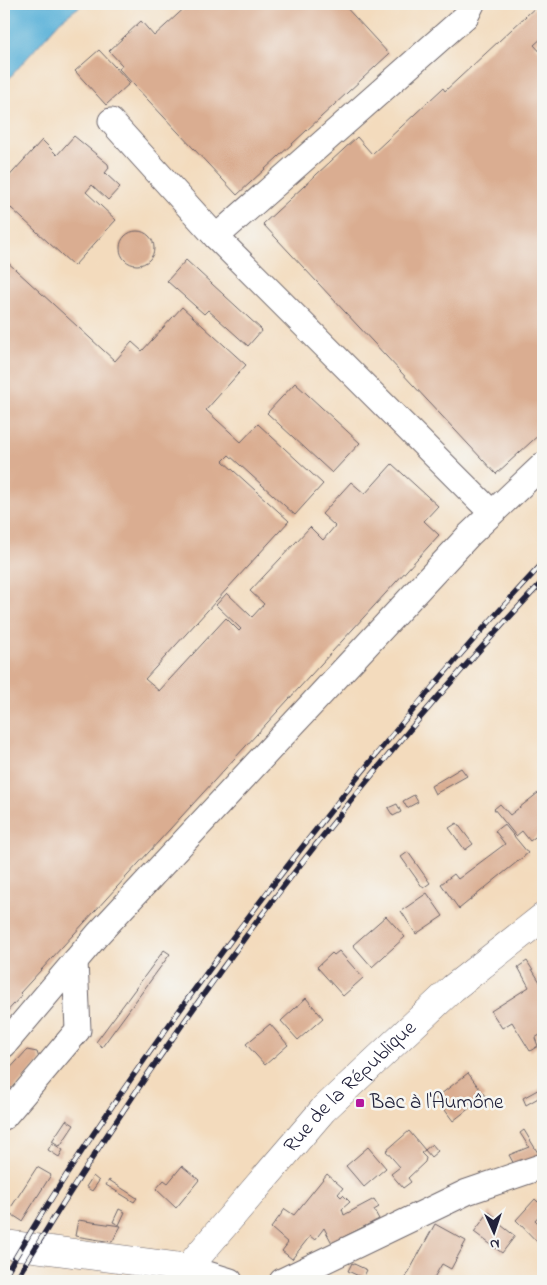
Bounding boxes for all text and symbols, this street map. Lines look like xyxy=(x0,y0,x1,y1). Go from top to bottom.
street label: Rue de la République xyxy=(277,1014,424,1160)
place label: Bac à l'Aumône xyxy=(369,1088,504,1118)
marker: Bac à l'Aumône xyxy=(354,1097,366,1109)
north arrow xyxy=(470,1208,520,1258)
text: N xyxy=(489,1233,500,1254)

